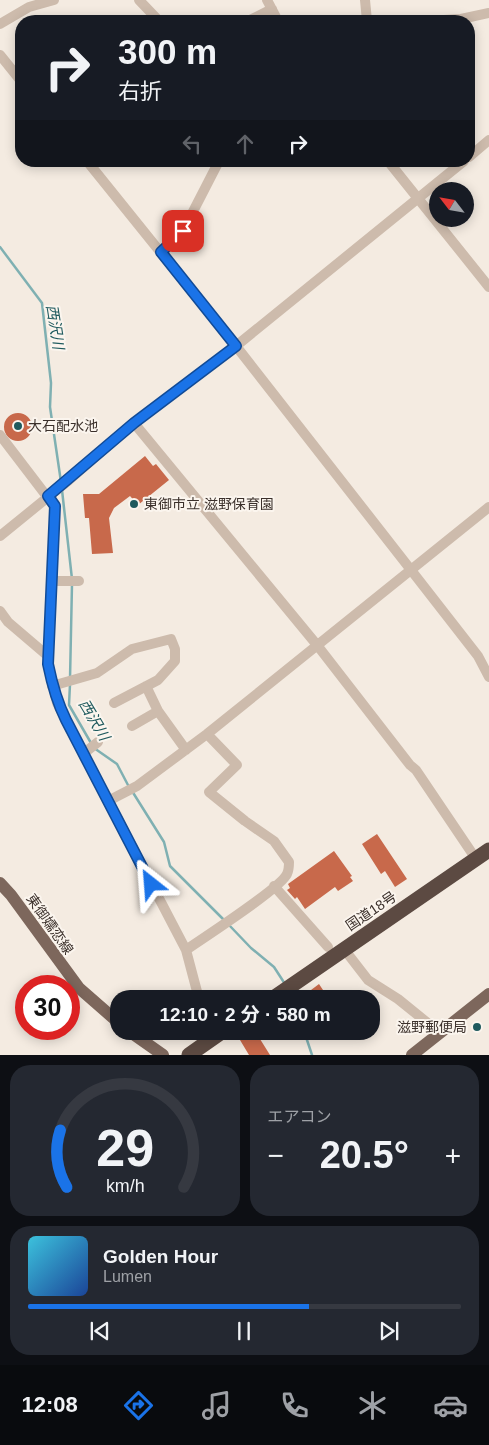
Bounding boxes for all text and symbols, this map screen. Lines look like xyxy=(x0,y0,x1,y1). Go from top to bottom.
text: 300 m xyxy=(118,32,217,71)
icon: right xyxy=(35,35,100,100)
text: 右折 xyxy=(118,79,162,104)
icon: left xyxy=(178,130,206,158)
icon: ahead xyxy=(231,130,259,158)
icon: right xyxy=(284,130,312,158)
north arrow xyxy=(429,182,474,228)
map controls xyxy=(429,182,474,227)
pin xyxy=(162,210,204,252)
icon: arrive xyxy=(169,217,197,245)
water label: 西沢川 xyxy=(44,303,68,352)
place label: 大石配水池 xyxy=(28,418,98,434)
marker: 大石配水池 xyxy=(12,420,24,432)
place label: 東御市立 滋野保育園 xyxy=(144,496,274,512)
marker: 東御市立 滋野保育園 xyxy=(128,498,140,510)
water label: 西沢川 xyxy=(76,696,114,745)
position arrow xyxy=(124,857,176,909)
street label: 国道18号 xyxy=(343,888,399,934)
street label: 東御嬬恋線 xyxy=(23,891,77,957)
speed limit sign: 30 xyxy=(15,975,80,1040)
text: 12:10 · 2 分 · 580 m xyxy=(159,1004,331,1025)
place label: 滋野郵便局 xyxy=(397,1019,467,1035)
marker: 滋野郵便局 xyxy=(471,1021,483,1033)
text: エアコン xyxy=(268,1108,332,1125)
text: 29 xyxy=(96,1119,154,1177)
text: 20.5° xyxy=(320,1134,409,1176)
text: − xyxy=(268,1140,284,1171)
text: + xyxy=(445,1140,461,1171)
text: km/h xyxy=(105,1176,144,1196)
text: Golden Hour xyxy=(103,1246,218,1267)
text: Lumen xyxy=(103,1268,152,1285)
icon: previous xyxy=(86,1317,114,1345)
icon: pause xyxy=(230,1317,258,1345)
icon: next xyxy=(375,1317,403,1345)
icon: directions xyxy=(121,1388,156,1423)
icon: music xyxy=(199,1388,234,1423)
icon: phone xyxy=(277,1388,312,1423)
icon: climate xyxy=(355,1388,390,1423)
icon: car xyxy=(433,1388,468,1423)
text: 12:08 xyxy=(21,1392,78,1417)

